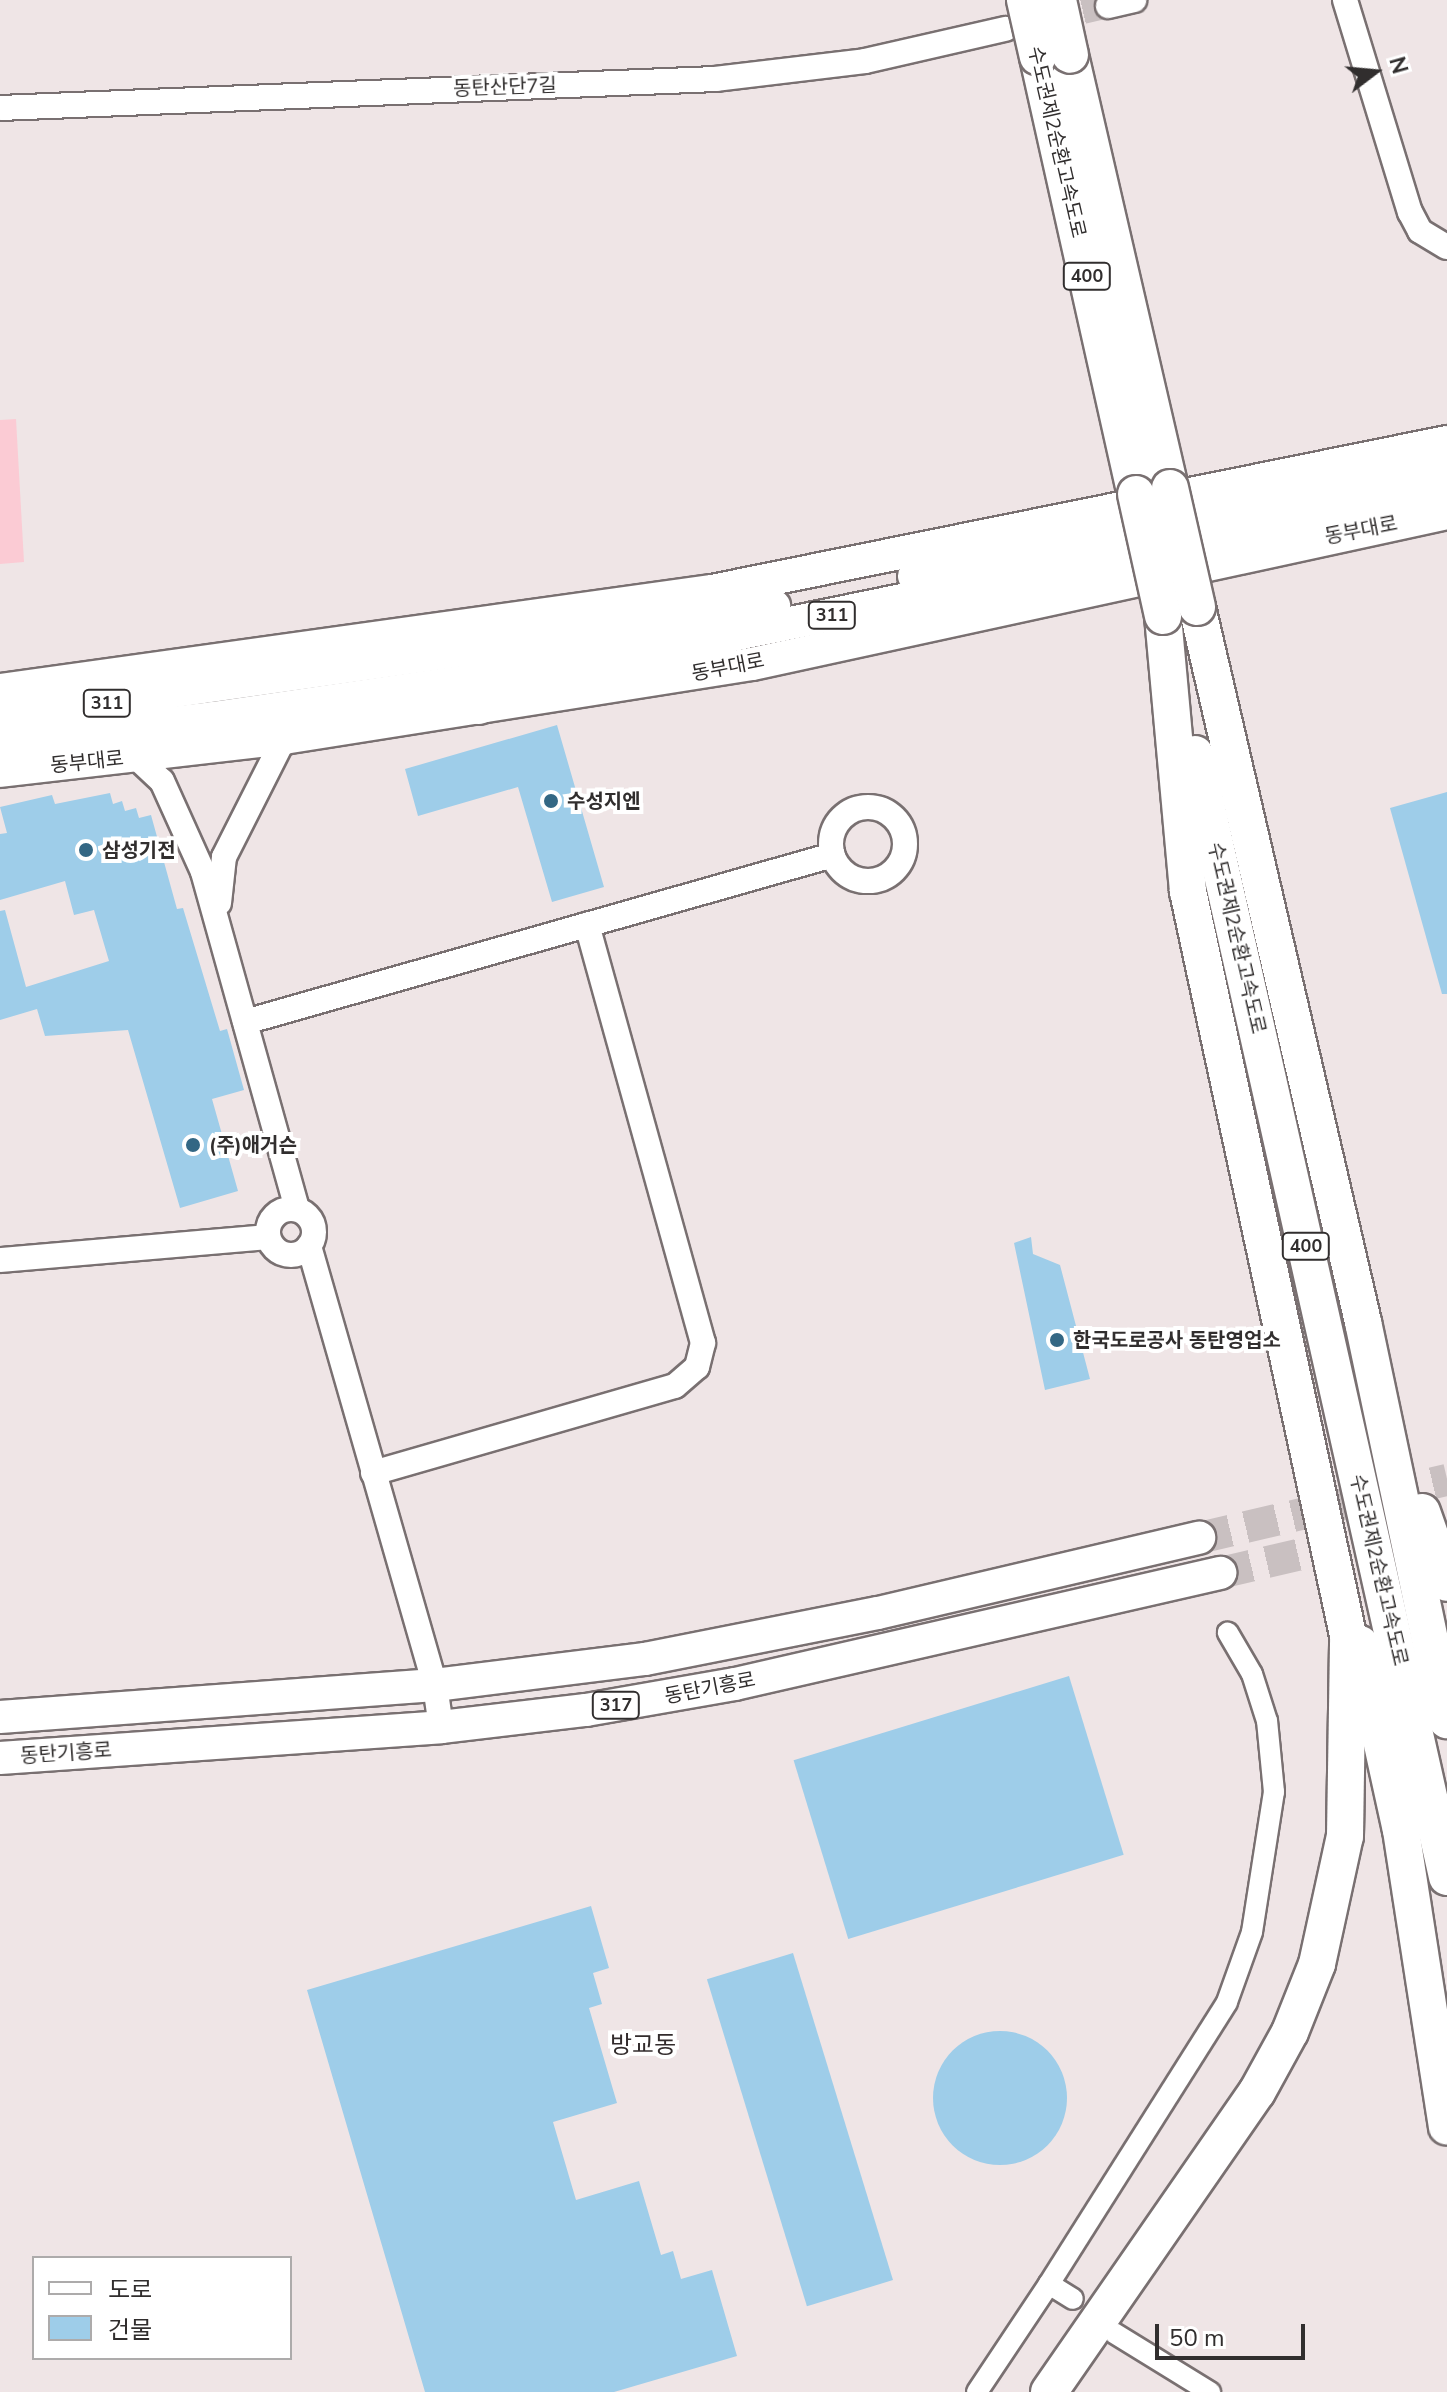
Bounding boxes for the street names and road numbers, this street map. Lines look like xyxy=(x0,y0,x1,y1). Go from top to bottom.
street label: 수도권제2순환고속도로 xyxy=(1023,44,1091,240)
street label: 동탄산단7길 xyxy=(453,73,557,101)
road number: 400 xyxy=(1061,262,1113,290)
street label: 동부대로 xyxy=(1323,511,1399,549)
road number: 311 xyxy=(806,601,858,629)
street label: 동부대로 xyxy=(690,648,766,686)
road number: 311 xyxy=(81,689,133,717)
street label: 동부대로 xyxy=(49,746,125,778)
street label: 수도권제2순환고속도로 xyxy=(1203,840,1271,1036)
road number: 400 xyxy=(1280,1232,1332,1260)
street label: 수도권제2순환고속도로 xyxy=(1345,1472,1413,1668)
street label: 동탄기흥로 xyxy=(663,1667,757,1709)
road number: 317 xyxy=(590,1691,642,1719)
street label: 동탄기흥로 xyxy=(19,1738,113,1768)

